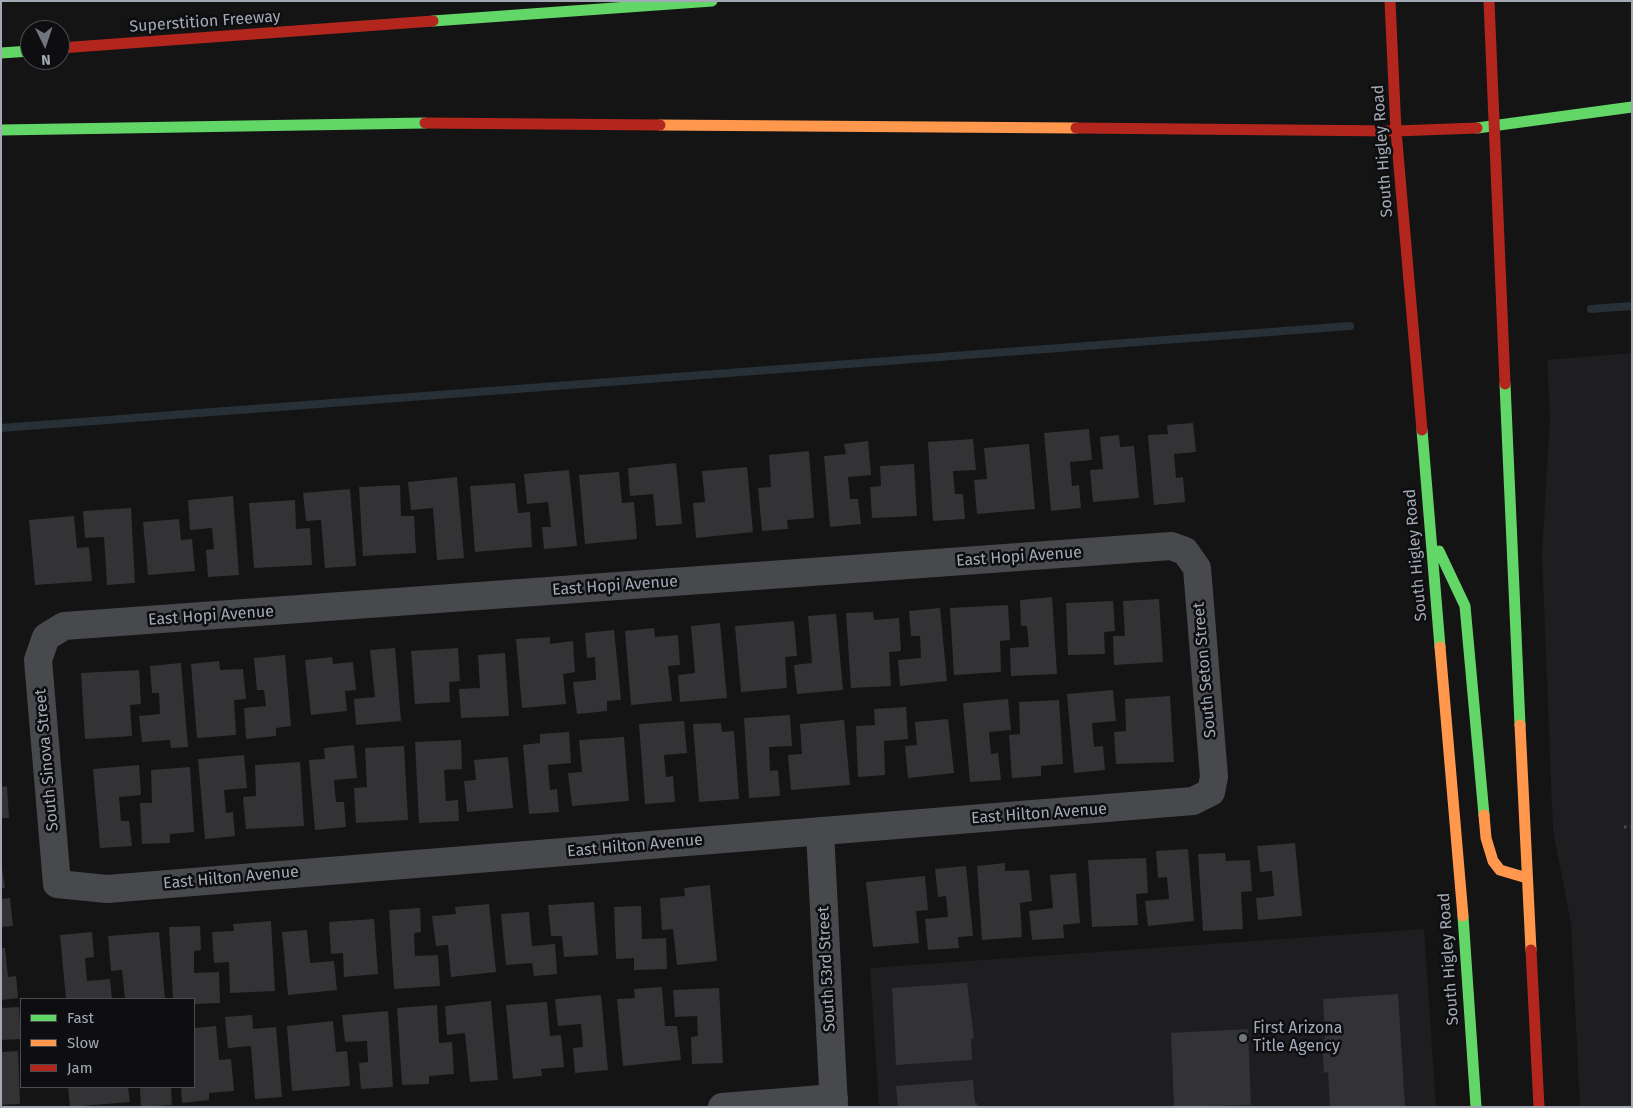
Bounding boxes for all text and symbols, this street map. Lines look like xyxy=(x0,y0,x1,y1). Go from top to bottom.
street label: Superstition Freeway xyxy=(129,7,281,37)
north arrow xyxy=(20,20,70,70)
text: N xyxy=(41,51,51,68)
street label: South Higley Road xyxy=(1369,84,1397,218)
street label: South Higley Road xyxy=(1401,488,1431,622)
street label: East Hopi Avenue xyxy=(955,543,1083,571)
street label: East Hopi Avenue xyxy=(551,572,679,600)
street label: South Seton Street xyxy=(1190,601,1220,739)
street label: East Hopi Avenue xyxy=(147,602,275,630)
street label: South Sinova Street xyxy=(31,688,63,832)
street label: East Hilton Avenue xyxy=(970,800,1108,828)
street label: East Hilton Avenue xyxy=(566,831,704,861)
street label: East Hilton Avenue xyxy=(162,863,300,893)
street label: South Higley Road xyxy=(1435,892,1463,1026)
street label: South 53rd Street xyxy=(814,906,840,1032)
legend xyxy=(20,998,195,1088)
text: Fast xyxy=(67,1009,94,1027)
place label: First Arizona Title Agency xyxy=(1253,1019,1342,1057)
marker: First Arizona Title Agency xyxy=(1237,1032,1249,1044)
text: Slow xyxy=(67,1034,99,1052)
text: Jam xyxy=(67,1059,93,1077)

